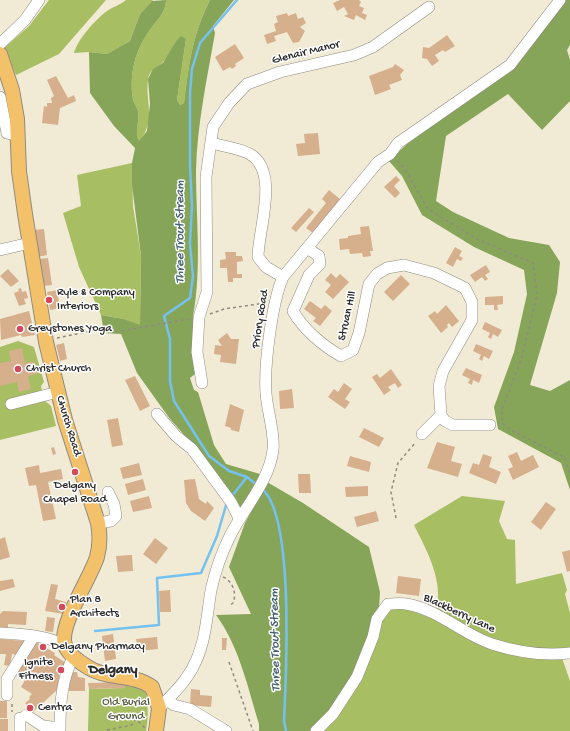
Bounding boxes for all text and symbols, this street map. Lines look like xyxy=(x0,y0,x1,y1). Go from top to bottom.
street label: Glenair Manor xyxy=(270,38,342,68)
water label: Three Trout Stream xyxy=(173,180,189,284)
place label: Ryle & Company Interiors xyxy=(57,286,135,314)
street label: Priory Road xyxy=(249,289,273,349)
street label: Struan Hill xyxy=(335,290,361,342)
marker: Ryle & Company Interiors xyxy=(44,295,54,305)
place label: Greystones Yoga xyxy=(28,322,112,336)
marker: Greystones Yoga xyxy=(15,324,25,334)
place label: Christ Church xyxy=(26,362,91,376)
marker: Christ Church xyxy=(13,364,23,374)
street label: Church Road xyxy=(52,394,84,458)
marker: Delgany Chapel Road xyxy=(70,467,80,477)
place label: Delgany Chapel Road xyxy=(43,479,107,507)
water label: Three Trout Stream xyxy=(267,588,285,692)
street label: Blackberry Lane xyxy=(421,591,497,637)
place label: Plan 8 Architects xyxy=(70,593,119,621)
marker: Plan 8 Architects xyxy=(57,602,67,612)
place label: Delgany Pharmacy xyxy=(51,640,145,654)
marker: Delgany Pharmacy xyxy=(38,642,48,652)
place label: Ignite Fitness xyxy=(19,656,53,684)
district label: Delgany xyxy=(89,663,137,679)
marker: Ignite Fitness xyxy=(56,665,66,675)
park label: Old Burial Ground xyxy=(102,696,150,724)
place label: Centra xyxy=(38,701,72,715)
marker: Centra xyxy=(25,703,35,713)

